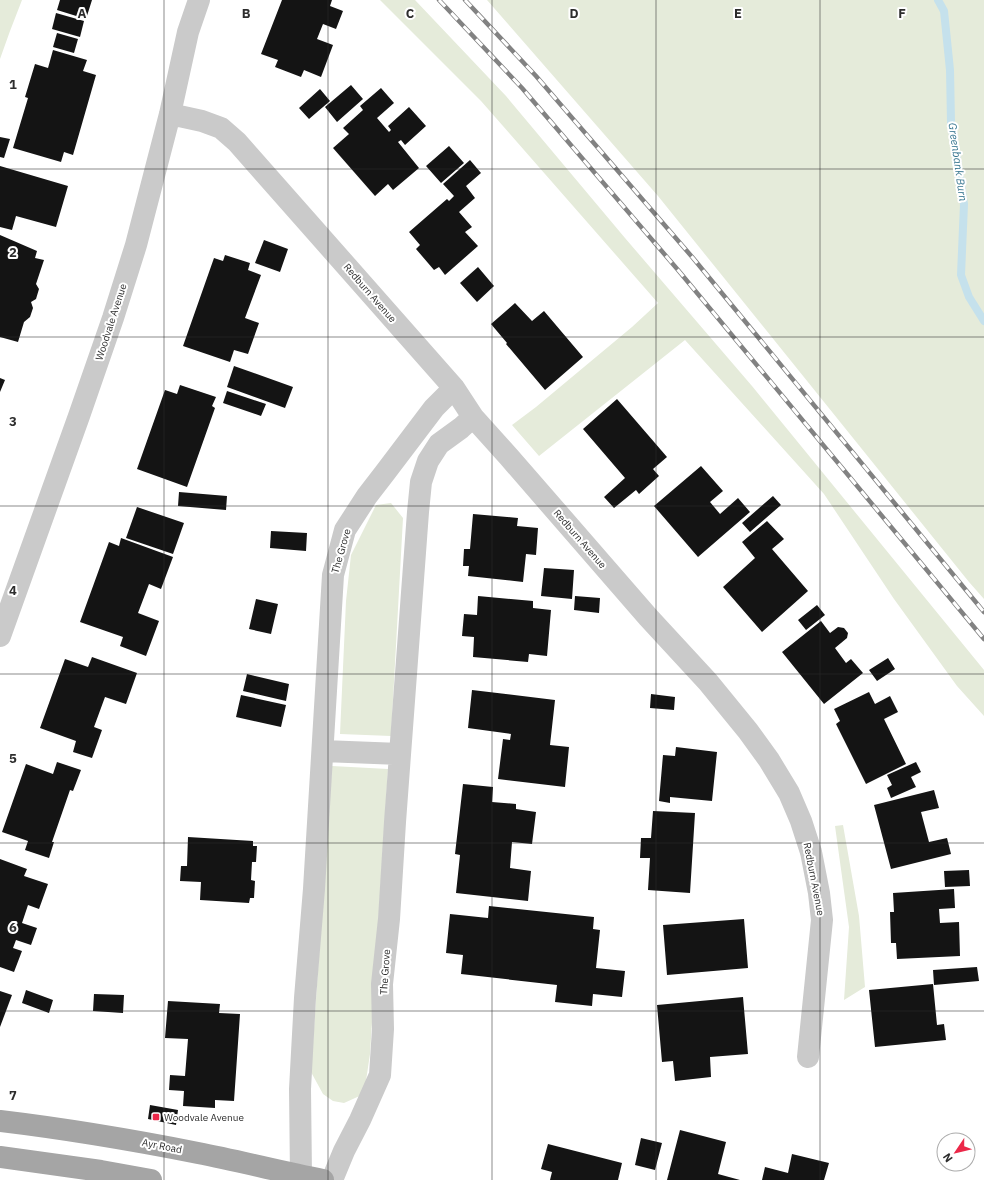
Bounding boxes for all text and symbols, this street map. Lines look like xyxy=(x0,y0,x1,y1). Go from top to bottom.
text: A xyxy=(78,5,87,22)
text: B xyxy=(242,5,251,22)
text: C xyxy=(406,5,415,22)
text: D xyxy=(569,5,579,22)
text: E xyxy=(734,5,742,22)
text: F xyxy=(898,5,906,22)
text: 1 xyxy=(9,76,17,93)
water label: Greenbank Burn xyxy=(946,122,970,202)
text: 2 xyxy=(9,244,17,261)
street label: Redburn Avenue xyxy=(341,261,400,326)
street label: Woodvale Avenue xyxy=(92,282,130,362)
text: 3 xyxy=(9,413,17,430)
street label: Redburn Avenue xyxy=(551,507,610,572)
street label: The Grove xyxy=(328,527,354,575)
text: 4 xyxy=(9,582,17,599)
text: 5 xyxy=(9,750,17,767)
street label: Redburn Avenue xyxy=(801,841,828,917)
text: 6 xyxy=(9,919,17,936)
street label: The Grove xyxy=(377,948,393,995)
text: 7 xyxy=(9,1087,17,1104)
place label: Woodvale Avenue xyxy=(164,1111,244,1124)
marker: Woodvale Avenue xyxy=(151,1112,161,1122)
north arrow xyxy=(936,1132,976,1172)
street label: Ayr Road xyxy=(141,1136,183,1156)
text: N xyxy=(940,1150,956,1165)

